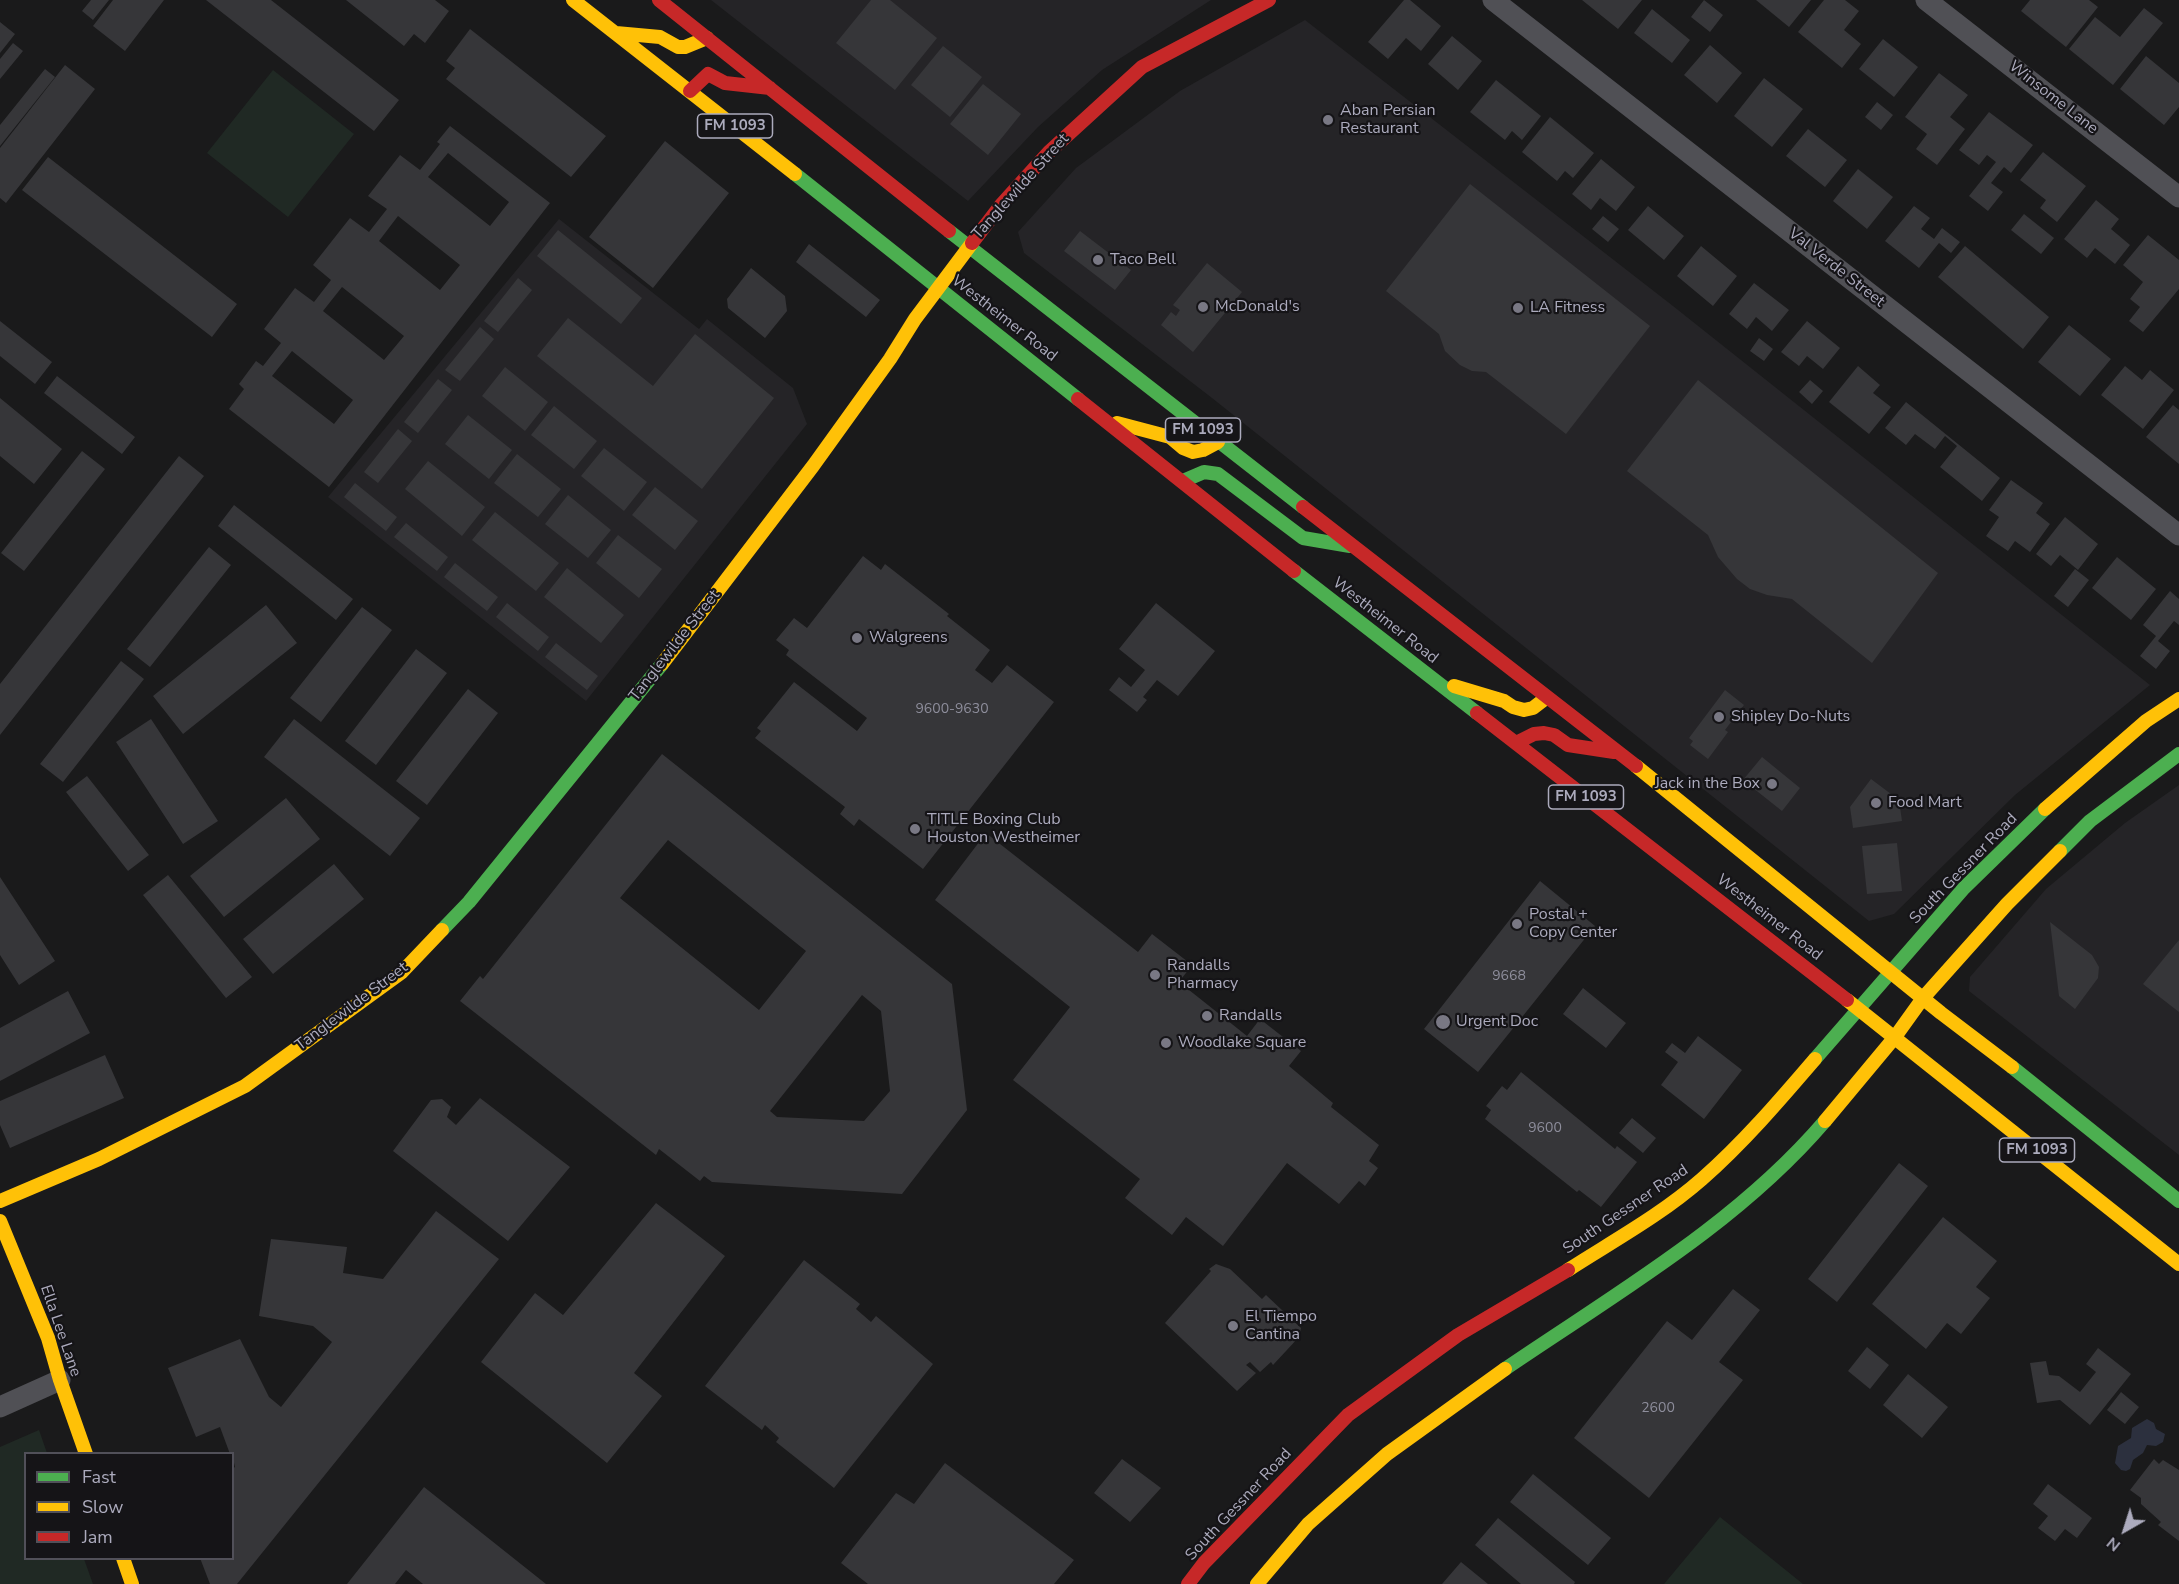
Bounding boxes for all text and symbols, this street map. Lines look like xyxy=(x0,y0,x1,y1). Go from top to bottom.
street label: Winsome Lane xyxy=(2004,57,2102,139)
place label: Aban Persian Restaurant xyxy=(1340,101,1436,139)
marker: Aban Persian Restaurant xyxy=(1321,113,1335,127)
road number: FM 1093 xyxy=(698,114,772,138)
street label: Tanglewilde Street xyxy=(968,130,1074,244)
street label: Val Verde Street xyxy=(1784,224,1888,312)
place label: Taco Bell xyxy=(1110,250,1176,270)
marker: Taco Bell xyxy=(1091,253,1105,267)
street label: Westheimer Road xyxy=(947,272,1061,366)
place label: McDonald's xyxy=(1215,297,1300,317)
place label: LA Fitness xyxy=(1530,298,1605,318)
marker: McDonald's xyxy=(1196,300,1210,314)
marker: LA Fitness xyxy=(1511,301,1525,315)
road number: FM 1093 xyxy=(1166,418,1240,442)
street label: Westheimer Road xyxy=(1328,574,1442,668)
street label: Tanglewilde Street xyxy=(626,587,724,705)
place label: Walgreens xyxy=(869,628,948,648)
marker: Walgreens xyxy=(850,631,864,645)
house number: 9600-9630 xyxy=(915,702,989,718)
place label: Shipley Do-Nuts xyxy=(1731,707,1850,727)
marker: Shipley Do-Nuts xyxy=(1712,710,1726,724)
place label: Jack in the Box xyxy=(1655,774,1760,794)
marker: Jack in the Box xyxy=(1765,777,1779,791)
road number: FM 1093 xyxy=(1548,785,1624,809)
place label: Food Mart xyxy=(1888,793,1962,813)
marker: Food Mart xyxy=(1869,796,1883,810)
place label: TITLE Boxing Club Houston Westheimer xyxy=(927,810,1080,848)
street label: South Gessner Road xyxy=(1906,810,2022,928)
marker: TITLE Boxing Club Houston Westheimer xyxy=(908,822,922,836)
street label: Westheimer Road xyxy=(1712,871,1826,965)
place label: Postal + Copy Center xyxy=(1529,905,1617,943)
marker: Postal + Copy Center xyxy=(1510,917,1524,931)
place label: Randalls Pharmacy xyxy=(1167,956,1238,994)
street label: Tanglewilde Street xyxy=(292,958,412,1056)
marker: Randalls Pharmacy xyxy=(1148,968,1162,982)
house number: 9668 xyxy=(1492,969,1526,985)
place label: Randalls xyxy=(1219,1006,1282,1026)
marker: Randalls xyxy=(1200,1009,1214,1023)
place label: Urgent Doc xyxy=(1456,1012,1538,1032)
marker: Urgent Doc xyxy=(1434,1013,1452,1031)
place label: Woodlake Square xyxy=(1178,1033,1306,1053)
marker: Woodlake Square xyxy=(1159,1036,1173,1050)
house number: 9600 xyxy=(1528,1121,1562,1137)
road number: FM 1093 xyxy=(2000,1138,2074,1162)
street label: South Gessner Road xyxy=(1560,1161,1692,1259)
street label: Ella Lee Lane xyxy=(35,1283,85,1379)
place label: El Tiempo Cantina xyxy=(1245,1307,1317,1345)
marker: El Tiempo Cantina xyxy=(1226,1319,1240,1333)
house number: 2600 xyxy=(1641,1401,1675,1417)
street label: South Gessner Road xyxy=(1182,1445,1296,1565)
legend xyxy=(24,1452,234,1560)
text: Fast xyxy=(82,1465,116,1489)
text: Slow xyxy=(82,1495,123,1519)
north arrow xyxy=(2095,1500,2155,1560)
text: Jam xyxy=(82,1525,113,1549)
text: N xyxy=(2102,1532,2125,1556)

